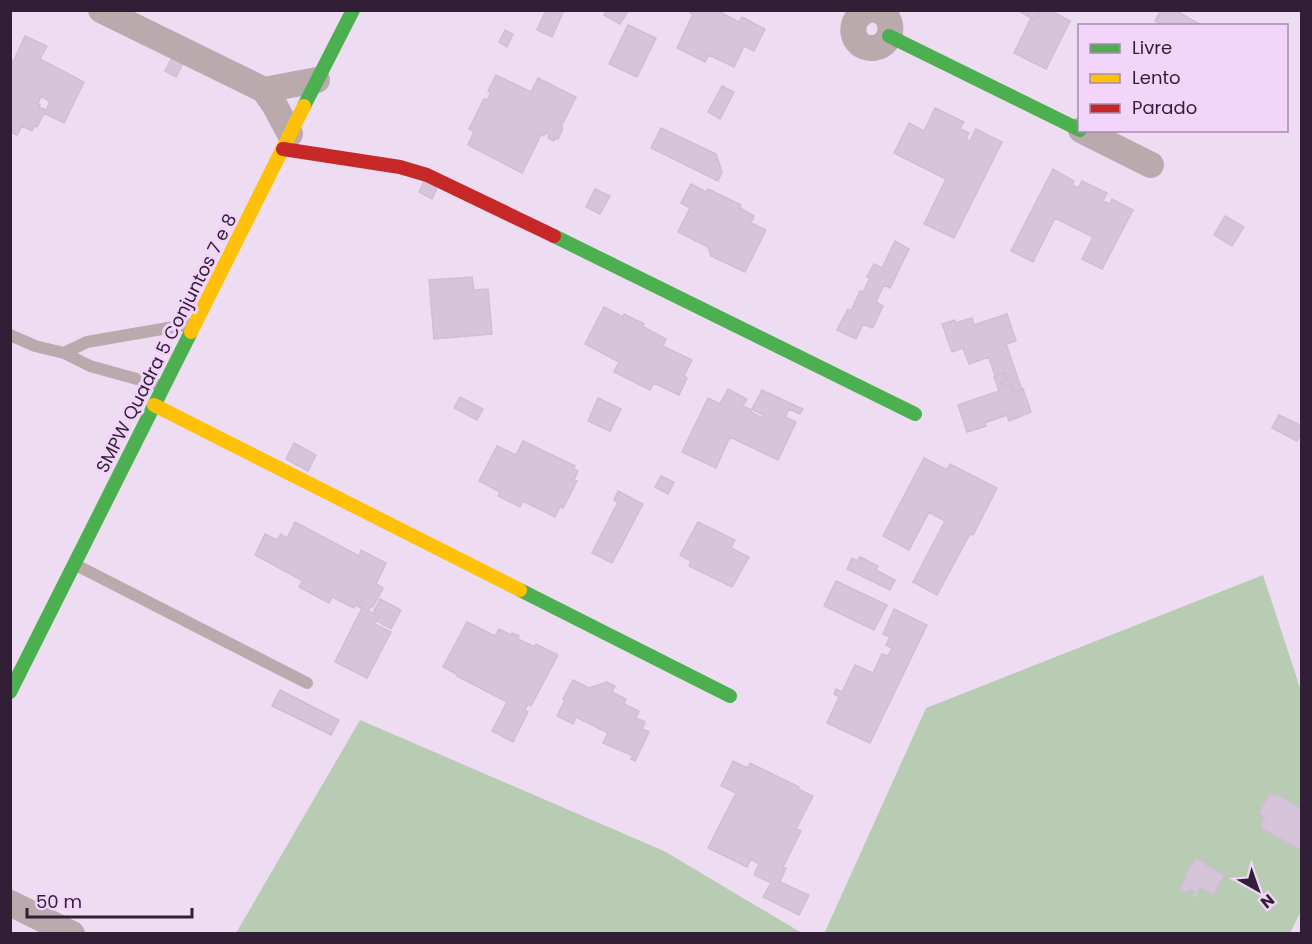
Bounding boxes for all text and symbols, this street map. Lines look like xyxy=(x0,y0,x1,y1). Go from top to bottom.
legend xyxy=(1078,24,1288,132)
text: Livre xyxy=(1132,35,1172,60)
text: Lento xyxy=(1132,65,1181,90)
text: Parado xyxy=(1132,95,1197,120)
street label: SMPW Quadra 5 Conjuntos 7 e 8 xyxy=(90,209,242,477)
north arrow xyxy=(1228,860,1288,920)
scale bar xyxy=(27,881,192,919)
text: N xyxy=(1255,888,1279,914)
text: 50 m xyxy=(36,889,82,914)

